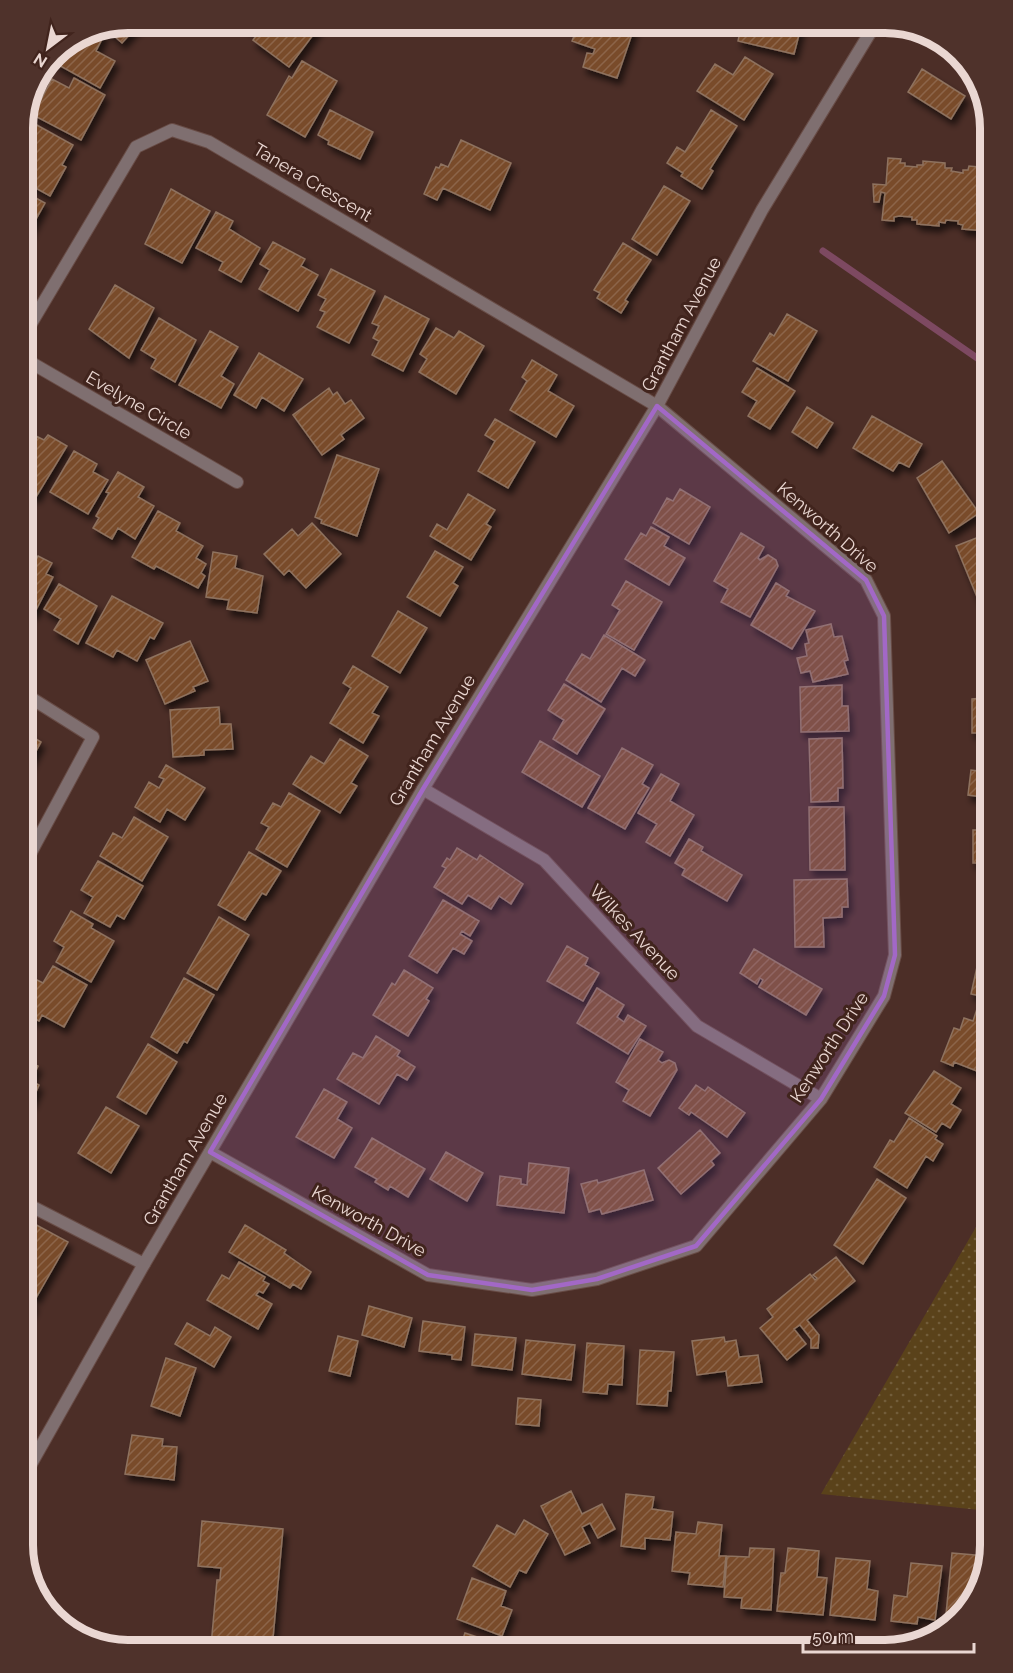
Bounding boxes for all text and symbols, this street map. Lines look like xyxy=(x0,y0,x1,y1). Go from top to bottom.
north arrow xyxy=(18,18,78,78)
text: N xyxy=(30,49,51,72)
street label: Tanera Crescent xyxy=(250,138,376,226)
street label: Grantham Avenue xyxy=(637,253,726,395)
street label: Evelyne Circle xyxy=(83,366,196,444)
street label: Kenworth Drive xyxy=(773,477,883,577)
street label: Grantham Avenue xyxy=(385,670,480,809)
street label: Wilkes Avenue xyxy=(585,880,685,985)
street label: Kenworth Drive xyxy=(786,988,873,1106)
street label: Grantham Avenue xyxy=(139,1089,232,1229)
street label: Kenworth Drive xyxy=(308,1181,430,1261)
scale bar xyxy=(803,1616,974,1654)
text: 50 m xyxy=(812,1626,854,1647)

